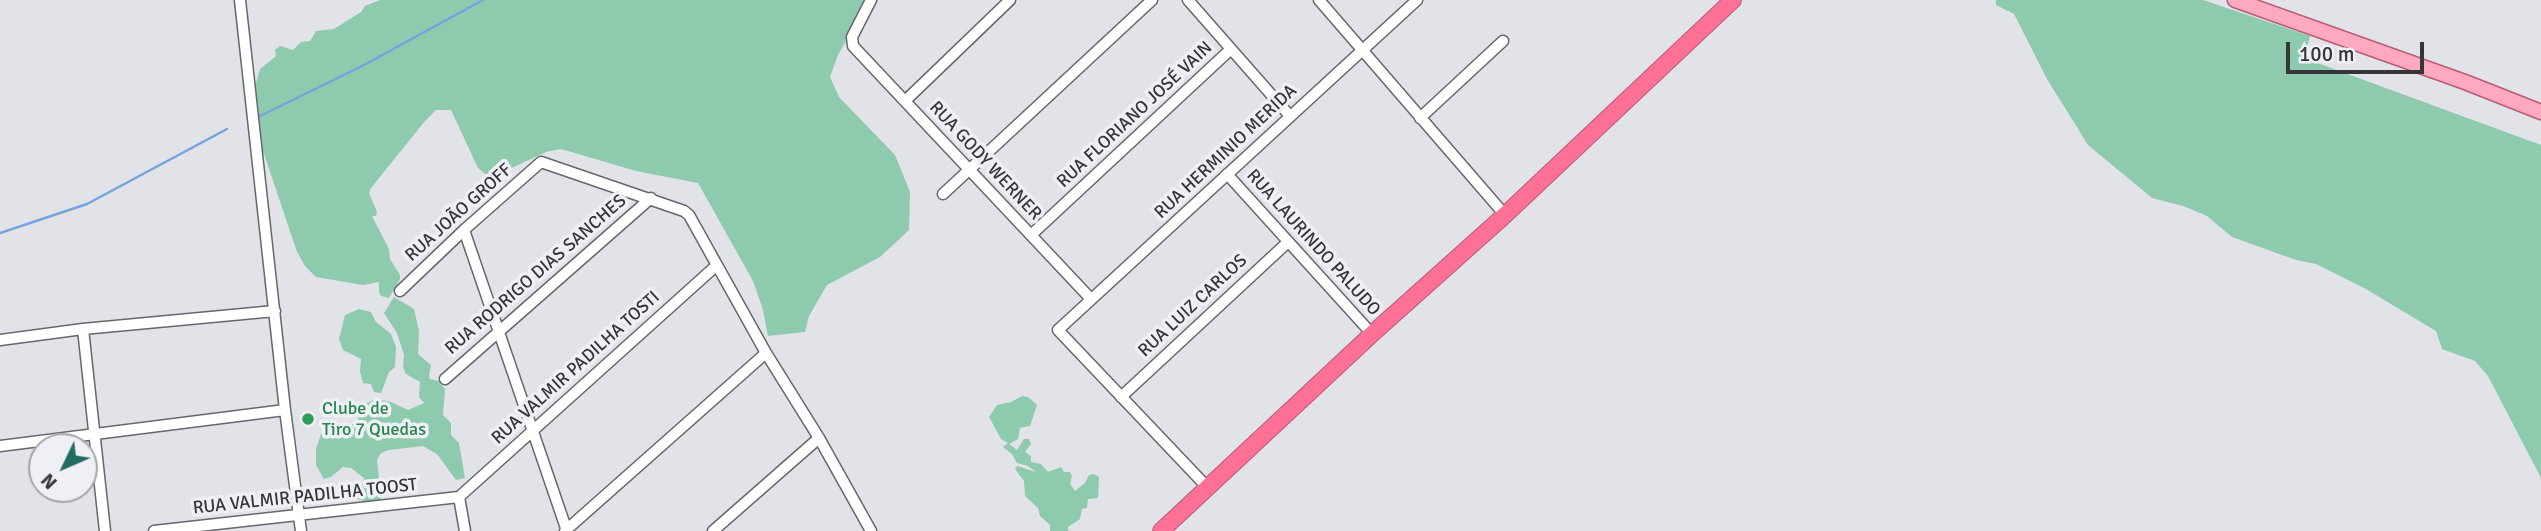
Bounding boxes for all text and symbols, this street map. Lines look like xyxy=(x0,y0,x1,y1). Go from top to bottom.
scale bar xyxy=(2289,28,2427,72)
street label: RUA FLORIANO JOSÉ VAIN xyxy=(1053,37,1217,193)
text: 100 m xyxy=(2299,41,2354,67)
street label: RUA HERMINIO MERIDA xyxy=(1150,80,1302,224)
street label: RUA GODY WERNER xyxy=(924,97,1046,225)
street label: RUA JOÃO GROFF xyxy=(401,159,517,267)
street label: RUA LAURINDO PALUDO xyxy=(1242,165,1384,321)
street label: RUA RODRIGO DIAS SANCHES xyxy=(441,190,631,360)
street label: RUA LUIZ CARLOS xyxy=(1134,250,1252,362)
street label: RUA VALMIR PADILHA TOSTI xyxy=(488,287,664,449)
place label: Clube de Tiro 7 Quedas xyxy=(322,398,426,440)
marker: Clube de Tiro 7 Quedas xyxy=(300,411,316,427)
north arrow xyxy=(28,433,98,503)
text: N xyxy=(36,468,63,494)
street label: RUA VALMIR PADILHA TOOST xyxy=(192,474,418,520)

